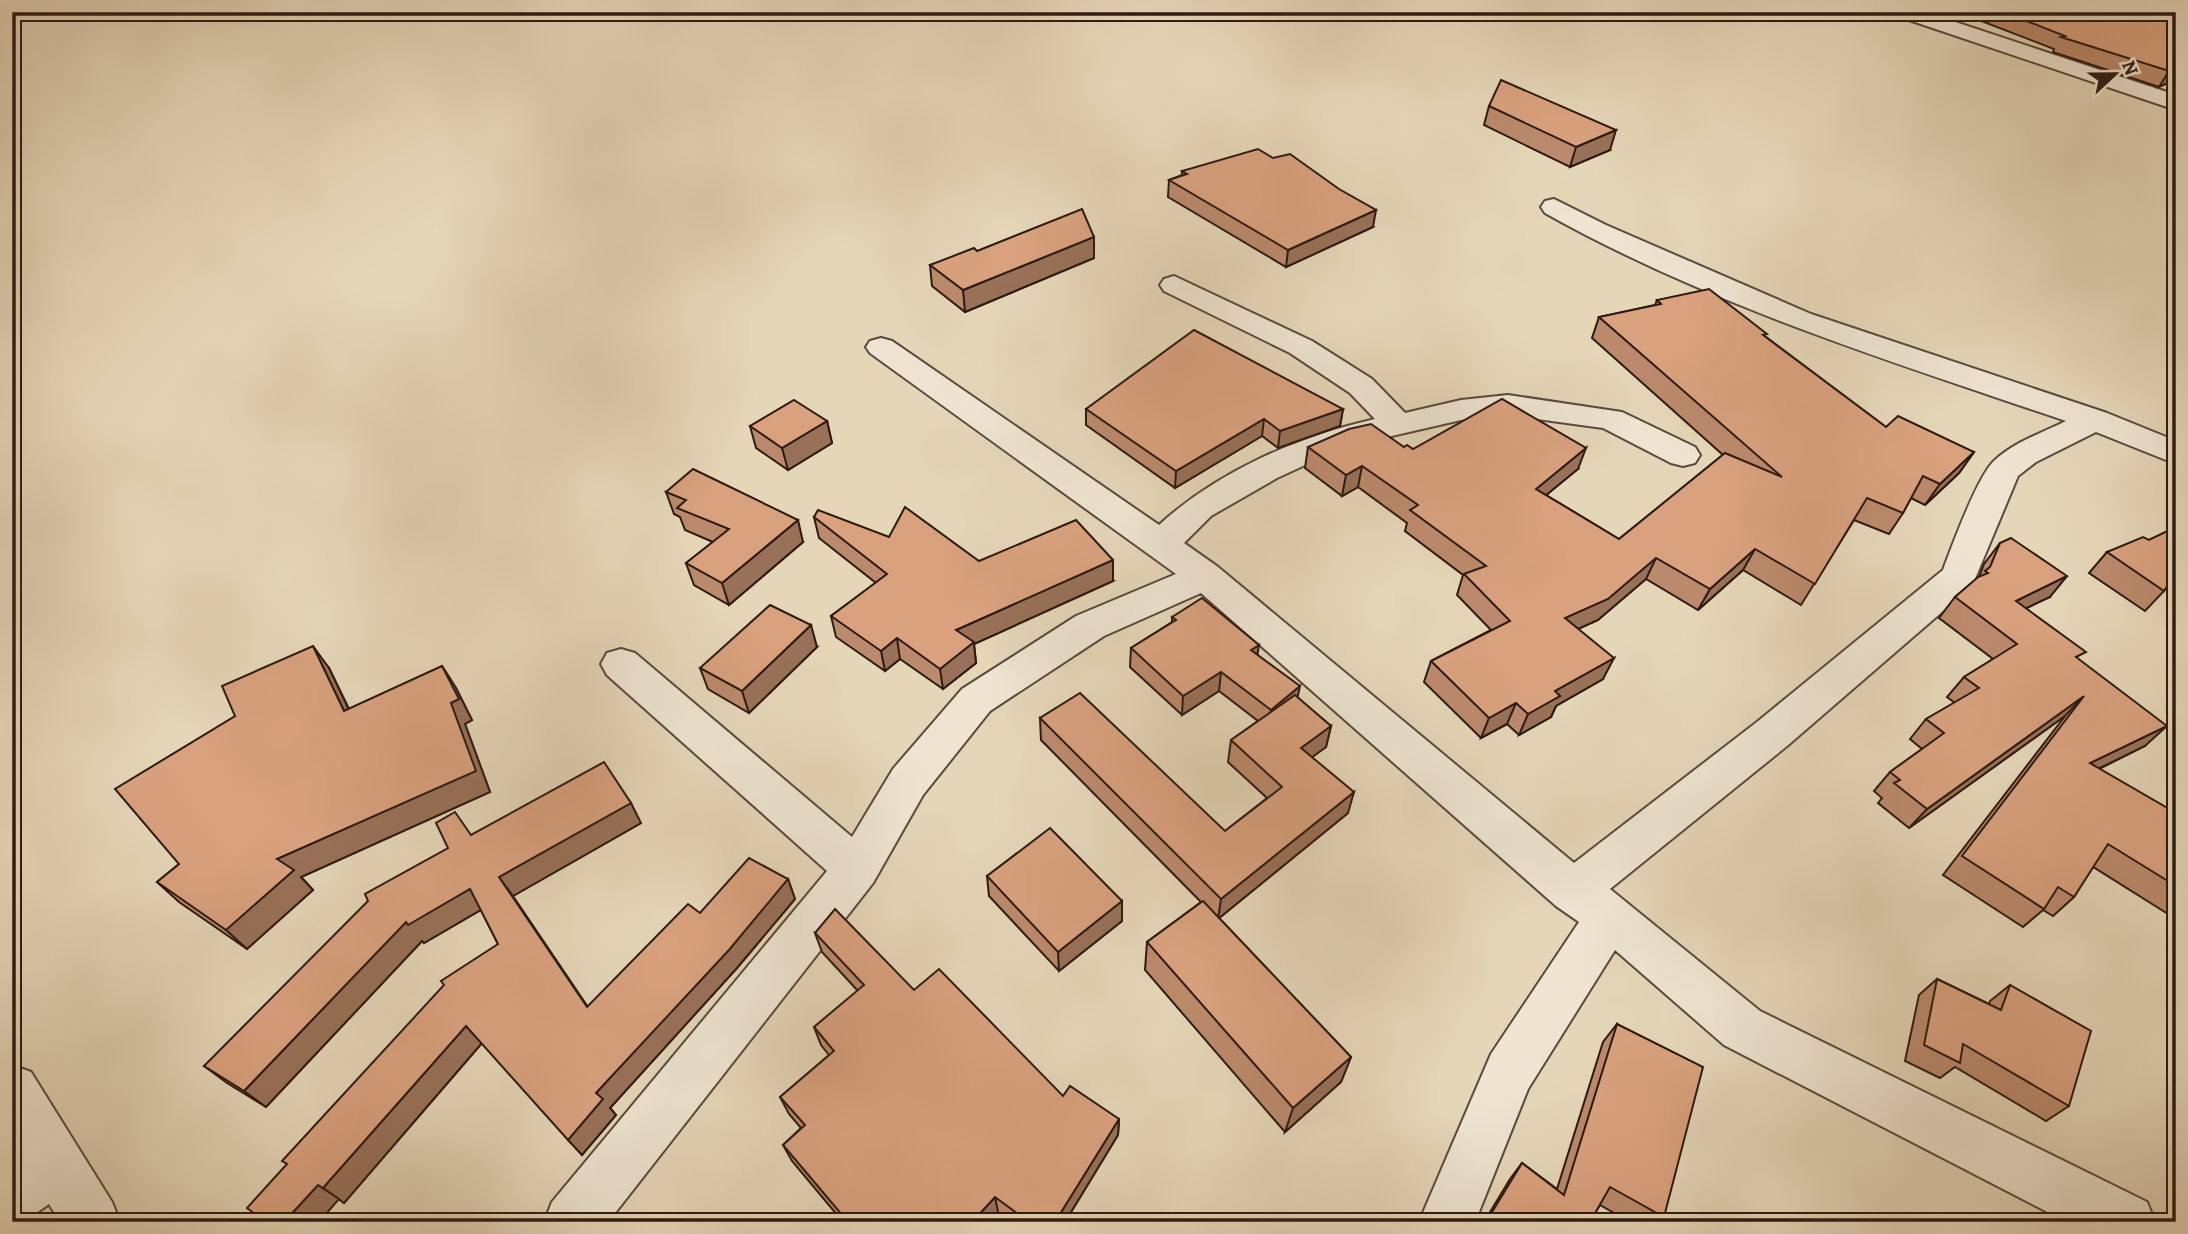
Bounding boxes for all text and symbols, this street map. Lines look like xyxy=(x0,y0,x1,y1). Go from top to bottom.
north arrow xyxy=(2080,38,2150,108)
text: N xyxy=(2115,57,2145,79)

